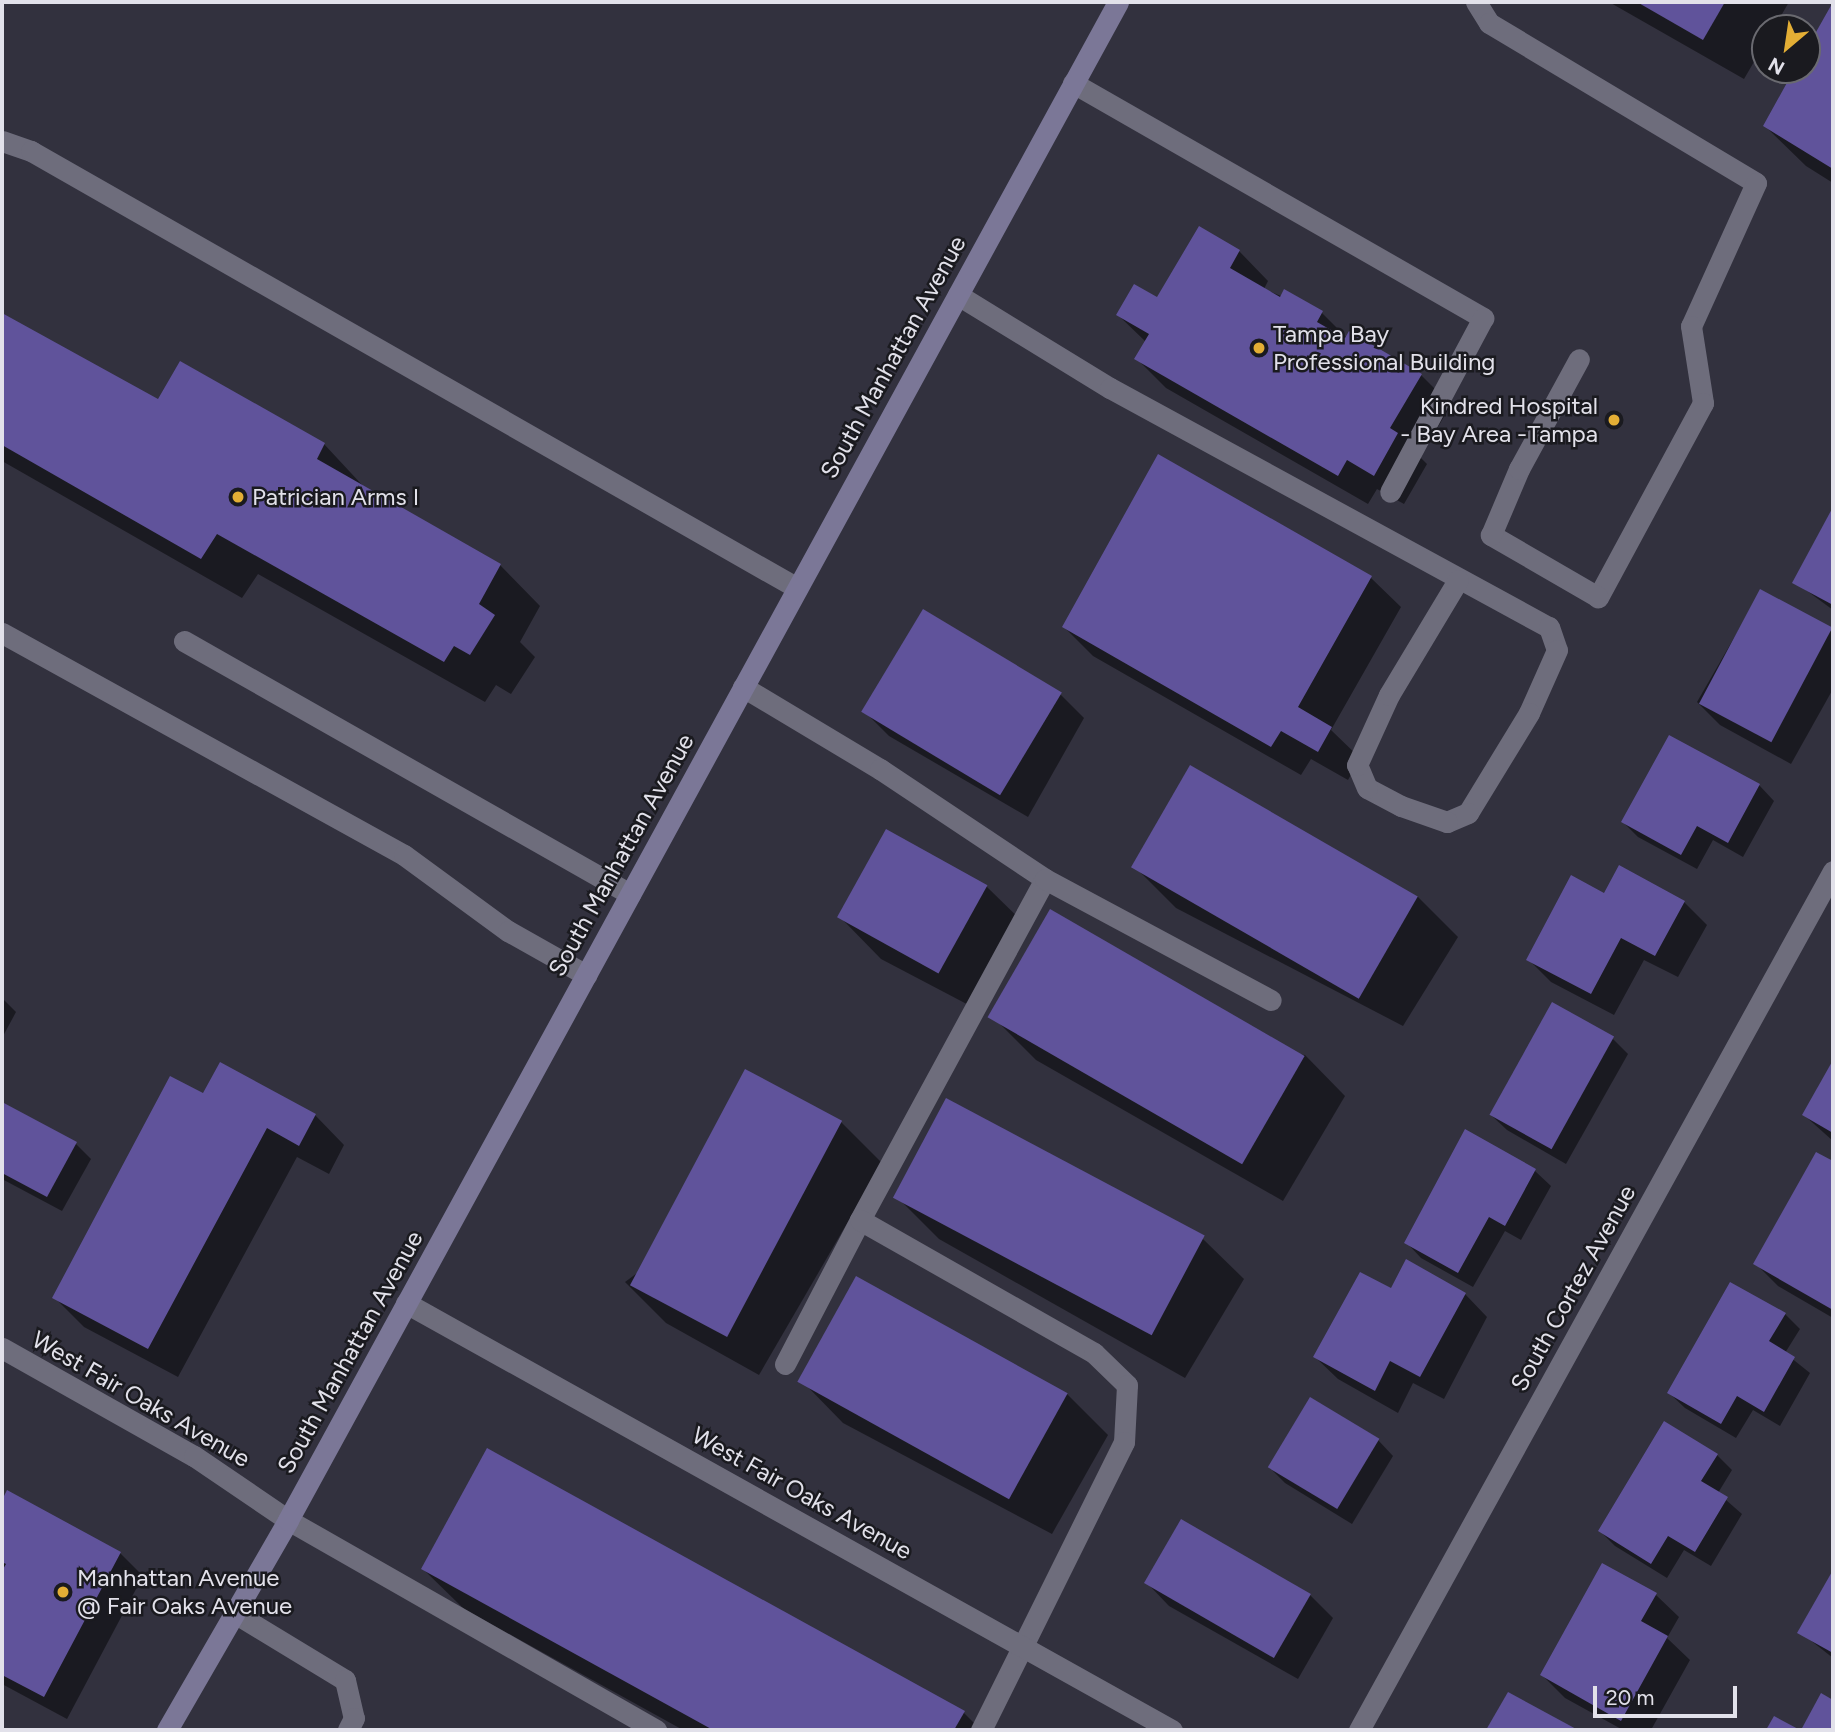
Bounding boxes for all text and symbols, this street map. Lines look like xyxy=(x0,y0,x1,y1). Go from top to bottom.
north arrow xyxy=(1751,14,1821,84)
text: N xyxy=(1765,52,1789,80)
street label: South Manhattan Avenue xyxy=(814,231,972,483)
place label: Tampa Bay Professional Building xyxy=(1273,320,1495,376)
marker: Tampa Bay Professional Building xyxy=(1251,340,1267,356)
place label: Kindred Hospital - Bay Area -Tampa xyxy=(1400,392,1598,448)
marker: Kindred Hospital - Bay Area -Tampa xyxy=(1604,410,1624,430)
place label: Patrician Arms I xyxy=(252,483,419,511)
marker: Patrician Arms I xyxy=(230,489,246,505)
street label: South Manhattan Avenue xyxy=(542,729,700,981)
street label: South Cortez Avenue xyxy=(1504,1180,1642,1396)
street label: South Manhattan Avenue xyxy=(271,1226,429,1478)
street label: West Fair Oaks Avenue xyxy=(27,1325,255,1473)
street label: West Fair Oaks Avenue xyxy=(687,1421,917,1565)
place label: Manhattan Avenue @ Fair Oaks Avenue xyxy=(77,1564,292,1620)
marker: Manhattan Avenue @ Fair Oaks Avenue xyxy=(55,1584,71,1600)
scale bar xyxy=(1597,1672,1741,1716)
text: 20 m xyxy=(1606,1685,1654,1710)

